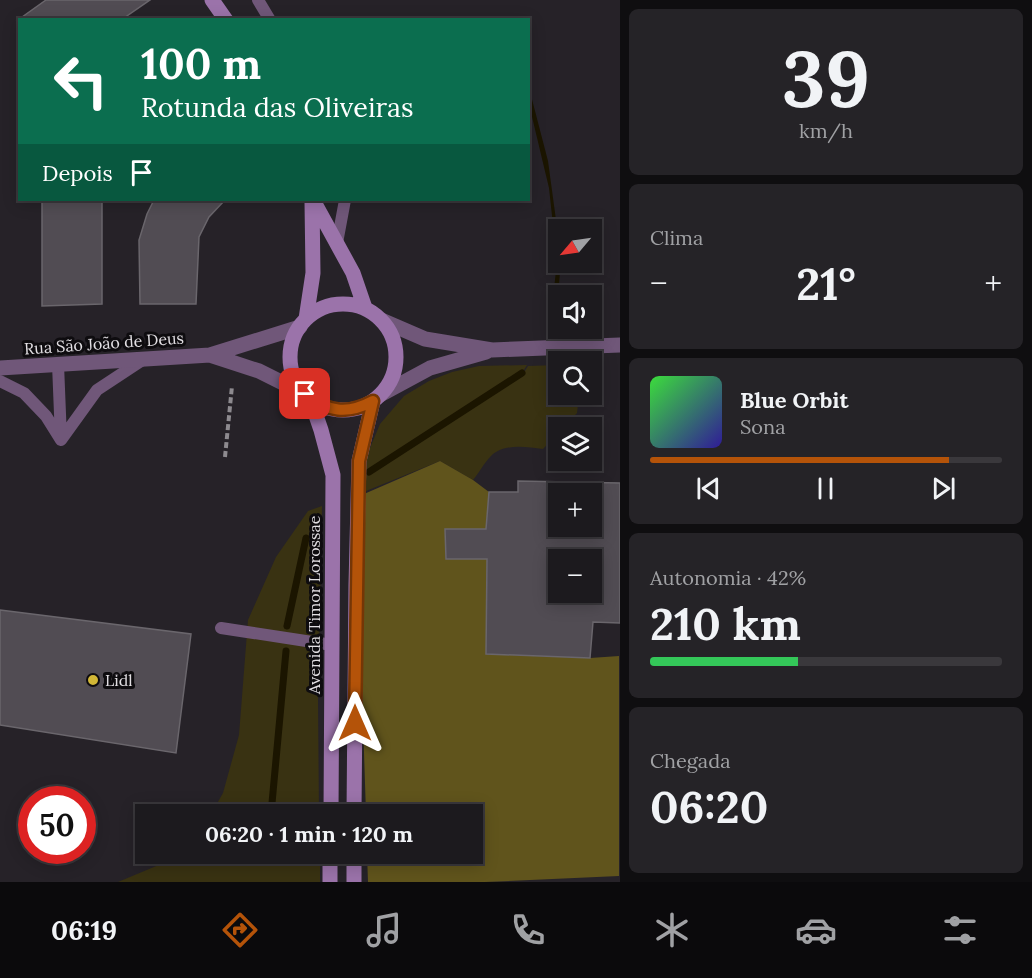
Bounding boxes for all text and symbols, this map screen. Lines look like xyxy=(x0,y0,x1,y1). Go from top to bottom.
text: 39 xyxy=(782,29,870,128)
text: 100 m xyxy=(141,37,261,91)
icon: left xyxy=(42,42,120,120)
text: Rotunda das Oliveiras xyxy=(141,90,413,124)
text: km/h xyxy=(799,118,853,143)
icon: arrive xyxy=(125,156,158,189)
text: Depois xyxy=(42,159,113,187)
north arrow xyxy=(548,219,602,273)
map controls xyxy=(548,219,602,603)
text: Clima xyxy=(650,225,703,250)
text: 21° xyxy=(796,255,856,312)
text: − xyxy=(650,262,668,304)
text: + xyxy=(984,262,1002,304)
button: sound xyxy=(548,285,602,339)
street label: Rua São João de Deus xyxy=(23,327,185,359)
button: search xyxy=(548,351,602,405)
pin xyxy=(279,368,330,419)
icon: arrive xyxy=(288,377,321,410)
text: Blue Orbit xyxy=(740,386,848,414)
text: Sona xyxy=(740,414,786,439)
button: layers xyxy=(548,417,602,471)
icon: previous xyxy=(692,472,725,505)
icon: pause xyxy=(809,472,842,505)
icon: next xyxy=(927,472,960,505)
button: + xyxy=(548,483,602,537)
street label: Avenida Timor Lorossae xyxy=(304,515,324,695)
button: − xyxy=(548,549,602,603)
text: Autonomia · 42% xyxy=(650,565,806,590)
text: 210 km xyxy=(650,595,801,652)
place label: Lidl xyxy=(105,670,133,690)
marker: Lidl xyxy=(86,673,100,687)
position arrow xyxy=(323,691,387,755)
text: Chegada xyxy=(650,748,730,773)
text: 06:20 xyxy=(650,778,768,835)
speed limit sign: 50 xyxy=(18,786,96,864)
text: 06:20 · 1 min · 120 m xyxy=(205,820,413,848)
icon: directions xyxy=(219,909,261,951)
icon: music xyxy=(363,909,405,951)
icon: phone xyxy=(507,909,549,951)
icon: climate xyxy=(651,909,693,951)
icon: car xyxy=(795,909,837,951)
icon: filters xyxy=(939,909,981,951)
text: 06:19 xyxy=(51,913,117,947)

